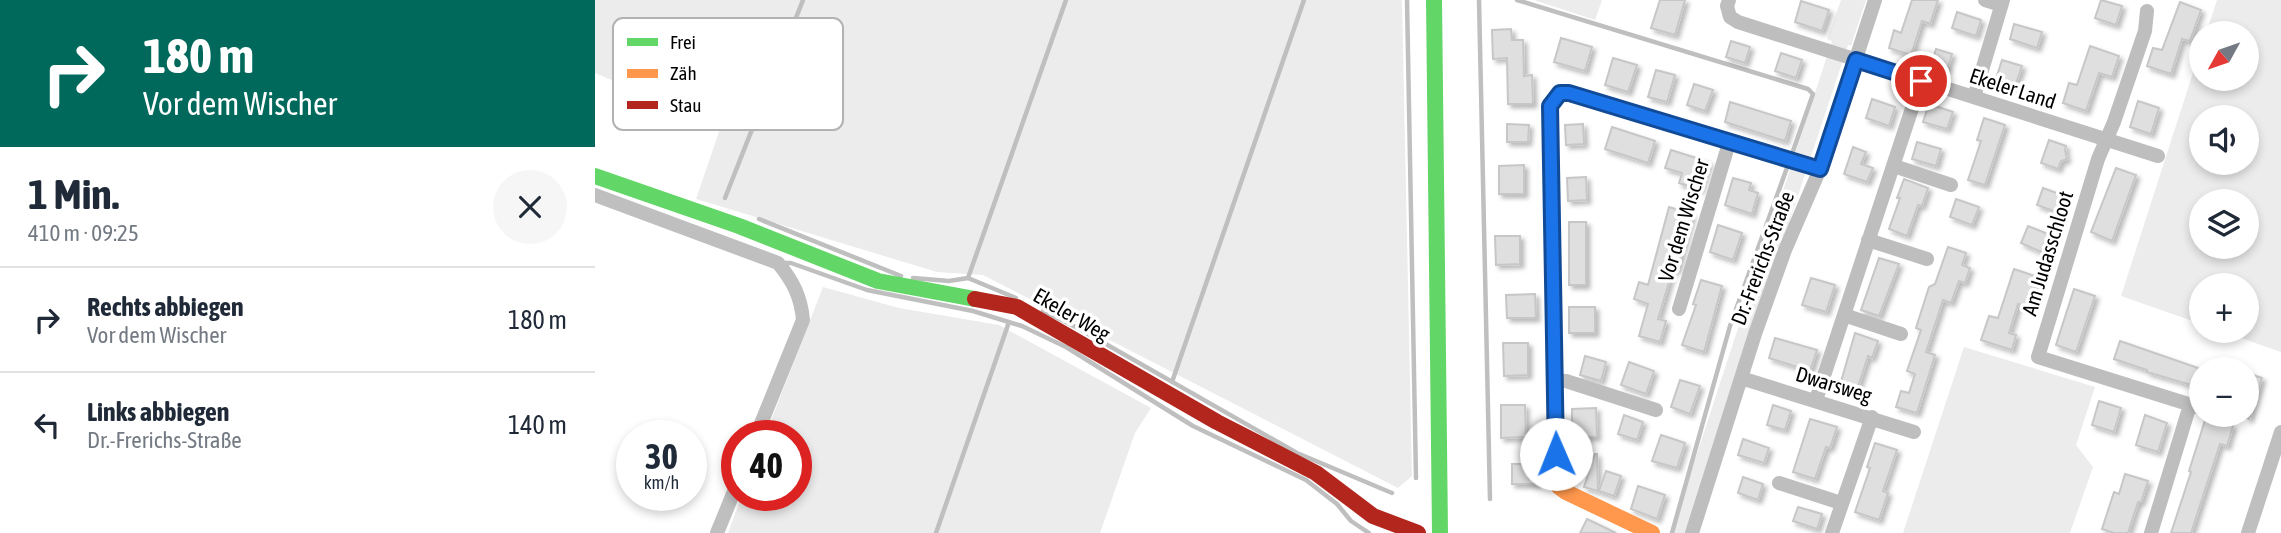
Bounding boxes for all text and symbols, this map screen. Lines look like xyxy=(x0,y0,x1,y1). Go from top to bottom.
legend xyxy=(613,18,843,130)
north arrow xyxy=(2189,21,2259,91)
map controls xyxy=(2189,21,2259,427)
text: 180 m xyxy=(143,27,254,83)
icon: right xyxy=(28,28,119,119)
text: Frei xyxy=(670,31,696,53)
pin xyxy=(1891,51,1951,111)
text: Zäh xyxy=(670,62,697,84)
icon: arrive xyxy=(1902,62,1940,100)
street label: Ekeler Land xyxy=(1967,63,2059,113)
text: Vor dem Wischer xyxy=(143,85,337,122)
text: Stau xyxy=(670,94,701,116)
button: sound xyxy=(2189,105,2259,175)
street label: Vor dem Wischer xyxy=(1653,155,1713,284)
text: 1 Min. xyxy=(28,170,119,218)
button: close xyxy=(493,170,567,244)
street label: Dr.-Frerichs-Straße xyxy=(1725,188,1799,328)
street label: Am Judasschloot xyxy=(2017,188,2077,318)
button: layers xyxy=(2189,189,2259,259)
text: 410 m · 09:25 xyxy=(28,220,139,246)
button: + xyxy=(2189,273,2259,343)
street label: Ekeler Weg xyxy=(1029,283,1115,345)
text: Rechts abbiegen xyxy=(87,292,244,322)
icon: right xyxy=(28,301,66,339)
text: 180 m xyxy=(508,305,567,335)
text: Vor dem Wischer xyxy=(87,322,226,348)
button: − xyxy=(2189,357,2259,427)
street label: Dwarsweg xyxy=(1793,361,1875,407)
text: Links abbiegen xyxy=(87,397,229,427)
icon: left xyxy=(28,406,66,444)
text: 140 m xyxy=(508,410,567,440)
position arrow xyxy=(1519,417,1593,491)
speed limit sign: 40 xyxy=(721,420,812,511)
text: Dr.-Frerichs-Straße xyxy=(87,427,242,453)
text: 30 xyxy=(645,436,678,476)
text: km/h xyxy=(644,472,679,493)

